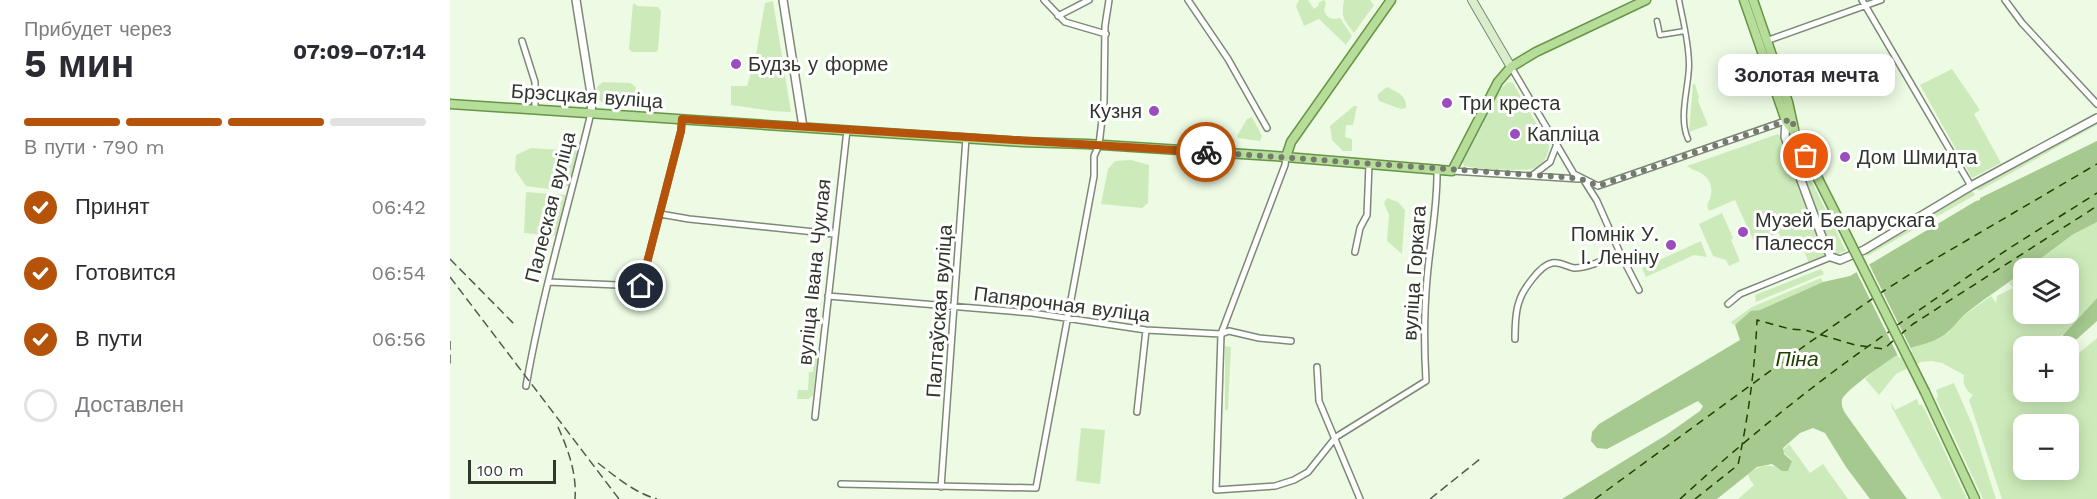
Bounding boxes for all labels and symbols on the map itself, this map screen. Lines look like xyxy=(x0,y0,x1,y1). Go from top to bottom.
place label: Будзь у форме xyxy=(748,52,889,76)
callout: Золотая мечта xyxy=(1718,54,1894,96)
marker: Будзь у форме xyxy=(729,57,743,71)
street label: Брэсцкая вуліца xyxy=(510,79,665,113)
place label: Три креста xyxy=(1459,91,1561,115)
marker: Три креста xyxy=(1440,96,1454,110)
place label: Кузня xyxy=(1089,99,1142,123)
marker: Кузня xyxy=(1147,104,1161,118)
courier xyxy=(1176,122,1236,182)
place label: Капліца xyxy=(1527,122,1600,146)
marker: Капліца xyxy=(1508,127,1522,141)
street label: Палеская вуліца xyxy=(520,128,581,285)
pin xyxy=(1780,130,1831,181)
place label: Дом Шмидта xyxy=(1857,145,1978,169)
marker: Дом Шмидта xyxy=(1838,150,1852,164)
street label: вуліца Івана Чуклая xyxy=(792,178,836,366)
street label: вуліца Горкага xyxy=(1397,204,1431,341)
place label: Музей Беларускага Палесся xyxy=(1755,208,1936,255)
place label: Помнік У. І. Леніну xyxy=(1571,222,1659,269)
street label: Палтаўская вуліца xyxy=(921,223,957,398)
marker: Музей Беларускага Палесся xyxy=(1736,225,1750,239)
marker: Помнік У. І. Леніну xyxy=(1664,238,1678,252)
pin xyxy=(615,260,666,311)
street label: Папярочная вуліца xyxy=(972,281,1152,327)
water label: Піна xyxy=(1775,346,1819,371)
scale bar xyxy=(468,457,556,484)

